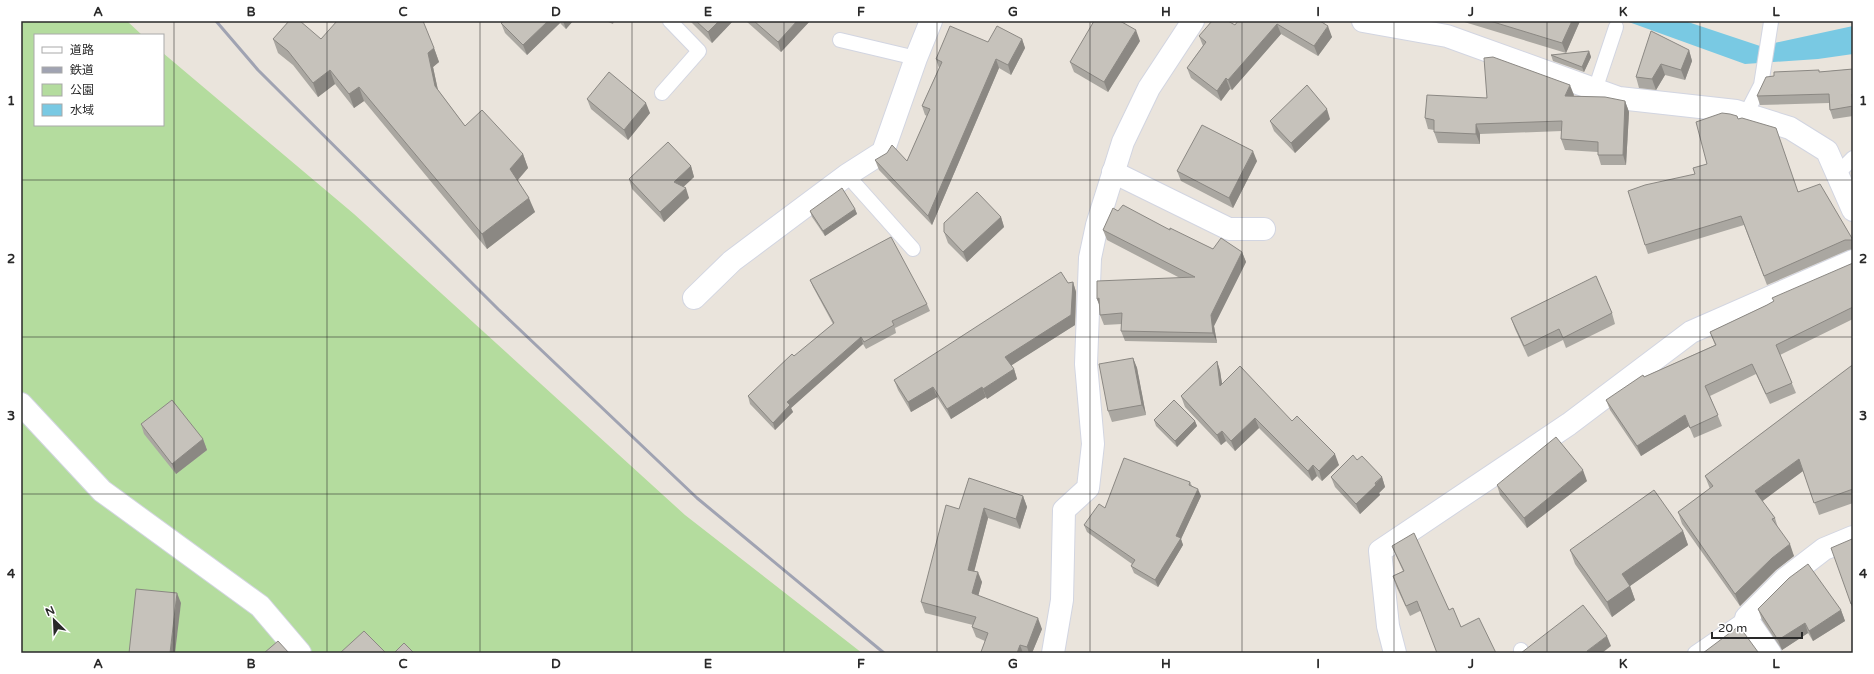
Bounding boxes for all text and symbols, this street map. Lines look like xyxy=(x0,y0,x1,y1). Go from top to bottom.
text: A xyxy=(93,4,103,20)
text: B xyxy=(246,4,256,20)
text: C xyxy=(398,4,408,20)
text: D xyxy=(551,4,561,20)
text: E xyxy=(704,4,712,20)
text: F xyxy=(857,4,865,20)
text: G xyxy=(1008,4,1018,20)
text: H xyxy=(1161,4,1171,20)
text: I xyxy=(1316,4,1320,20)
text: J xyxy=(1467,4,1474,20)
text: K xyxy=(1619,4,1628,20)
text: L xyxy=(1772,4,1780,20)
legend xyxy=(34,34,164,126)
text: 道路 xyxy=(70,43,94,57)
text: 鉄道 xyxy=(70,63,94,77)
text: 公園 xyxy=(70,83,94,97)
text: 1 xyxy=(7,93,15,109)
text: 1 xyxy=(1859,93,1867,109)
text: 水域 xyxy=(70,103,94,117)
text: 2 xyxy=(7,251,15,267)
text: 2 xyxy=(1859,251,1867,267)
text: 3 xyxy=(7,408,15,424)
text: 3 xyxy=(1859,408,1867,424)
text: 4 xyxy=(7,566,16,582)
text: 4 xyxy=(1859,566,1868,582)
north arrow xyxy=(34,600,74,640)
text: N xyxy=(43,604,57,619)
scale bar xyxy=(1712,614,1802,640)
text: 20 m xyxy=(1718,621,1747,635)
text: A xyxy=(93,656,103,672)
text: B xyxy=(246,656,256,672)
text: C xyxy=(398,656,408,672)
text: D xyxy=(551,656,561,672)
text: E xyxy=(704,656,712,672)
text: F xyxy=(857,656,865,672)
text: G xyxy=(1008,656,1018,672)
text: H xyxy=(1161,656,1171,672)
text: I xyxy=(1316,656,1320,672)
text: J xyxy=(1467,656,1474,672)
text: K xyxy=(1619,656,1628,672)
text: L xyxy=(1772,656,1780,672)

